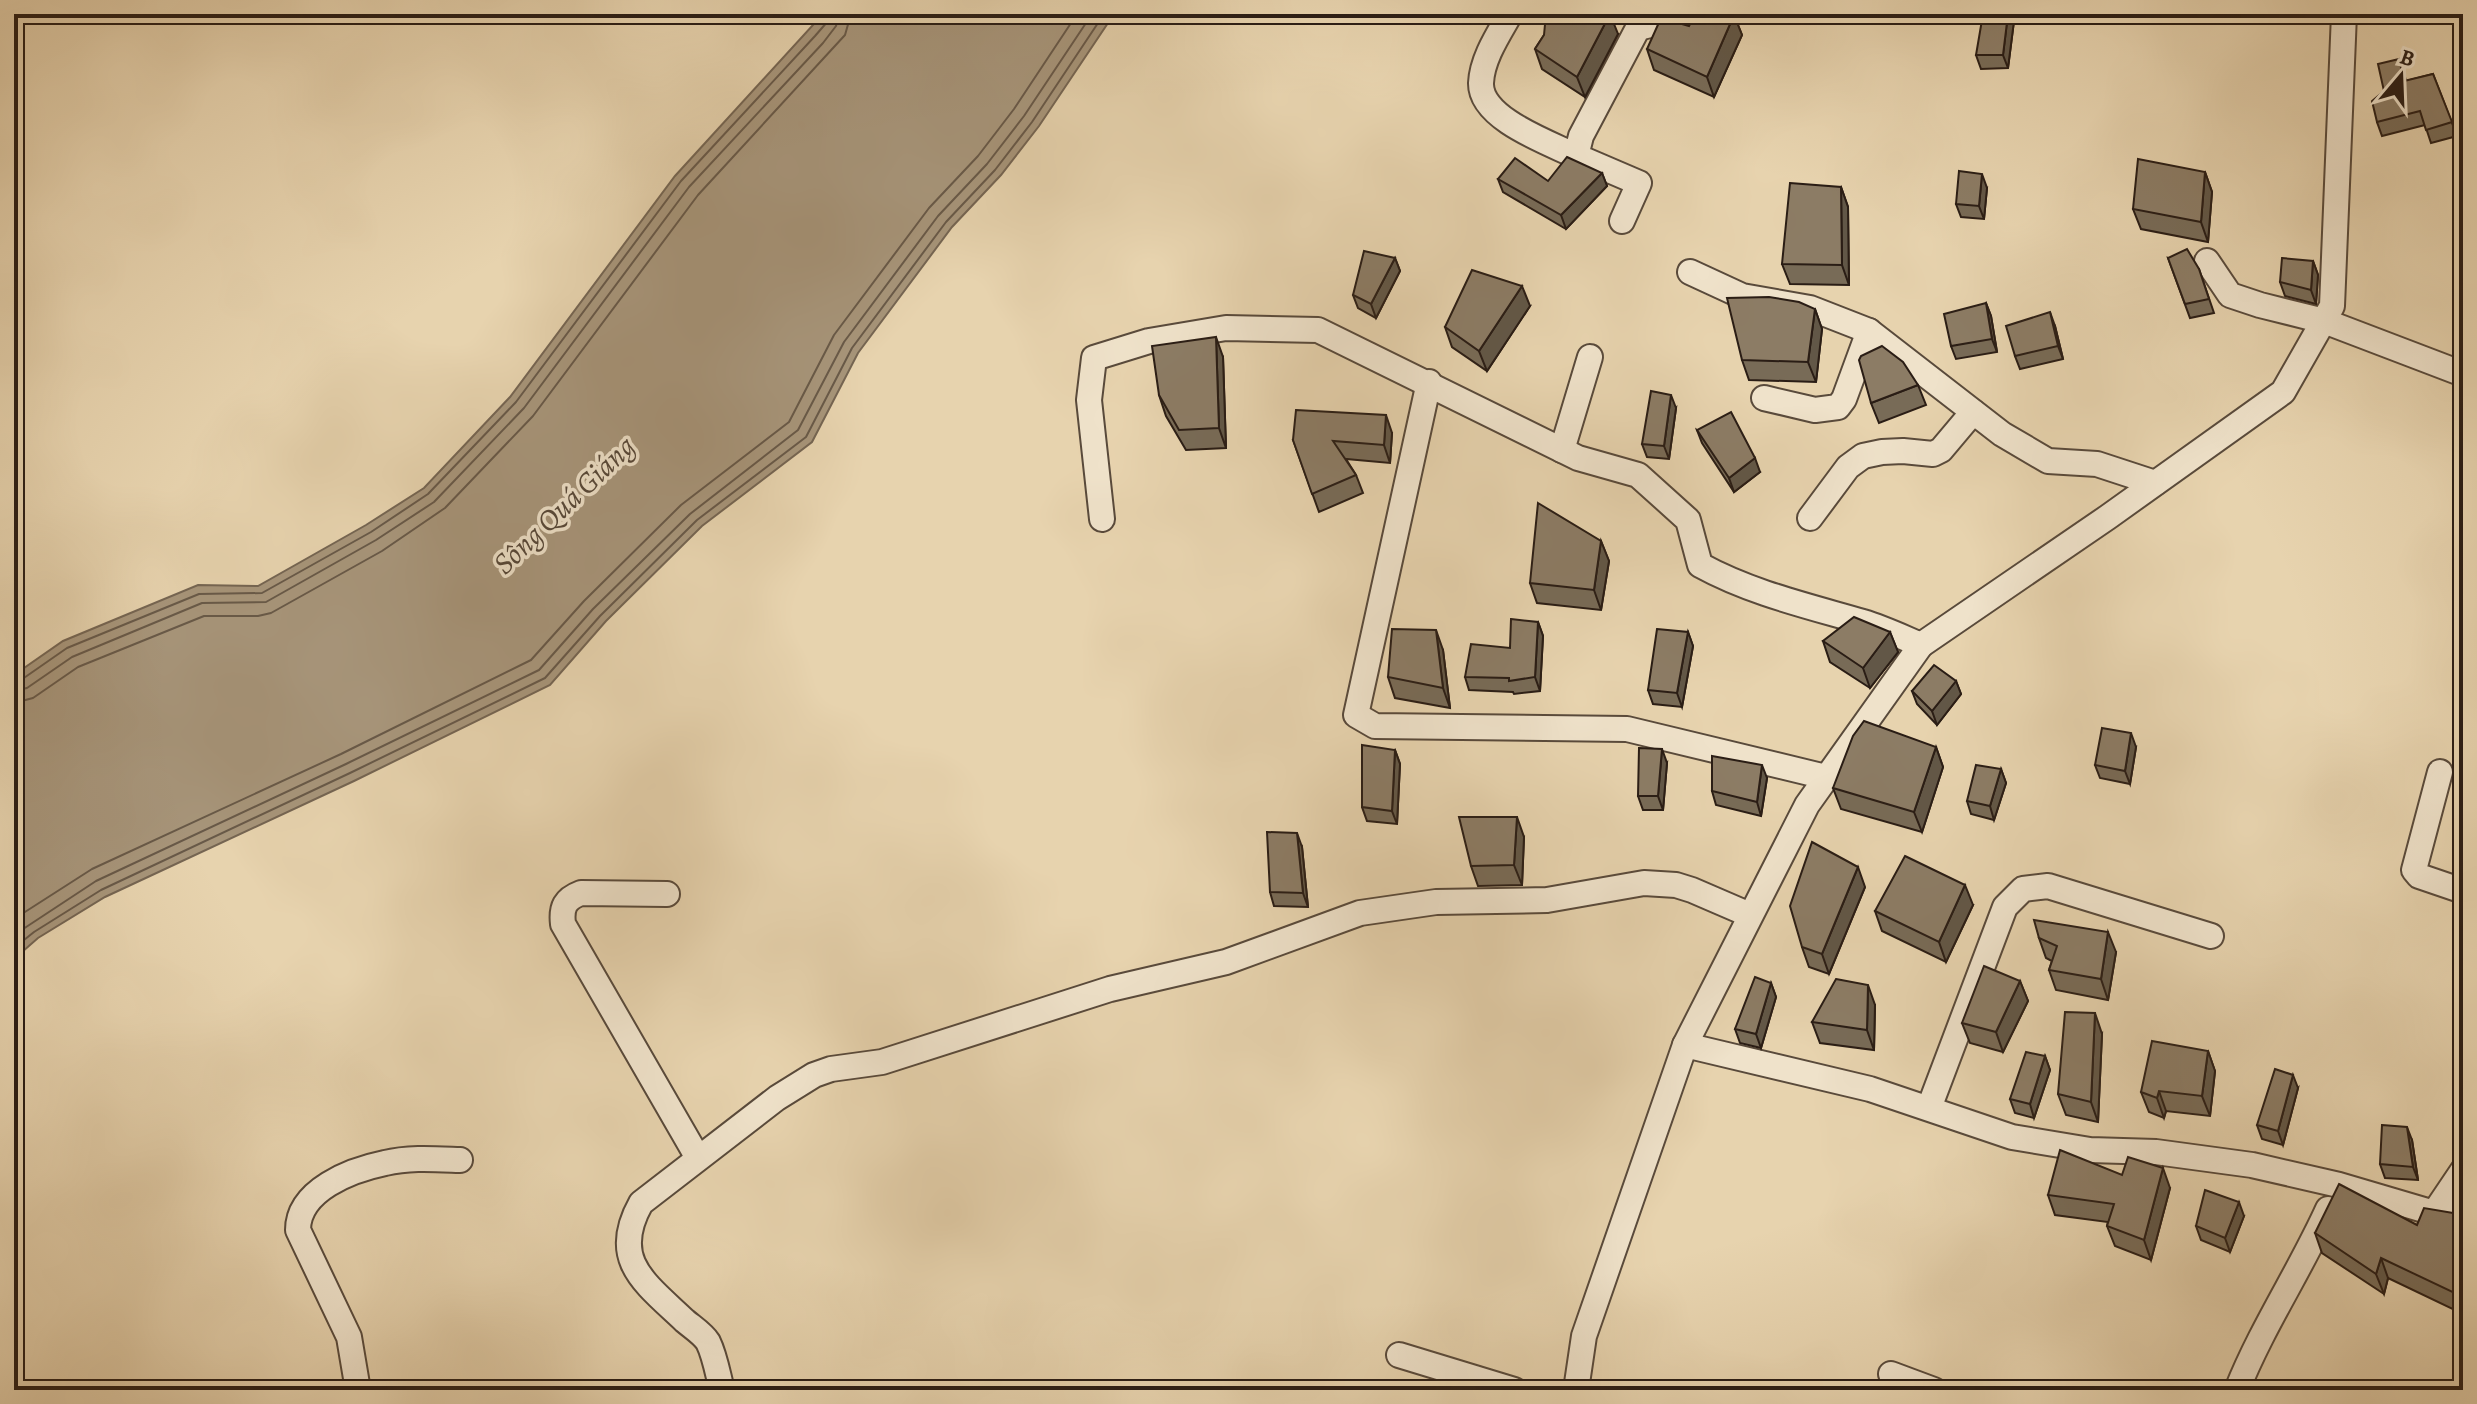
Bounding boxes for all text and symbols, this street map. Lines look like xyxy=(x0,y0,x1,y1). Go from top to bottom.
north arrow xyxy=(2361,36,2441,116)
text: B xyxy=(2396,42,2419,74)
water label: Sông Quá Giáng xyxy=(484,427,644,583)

